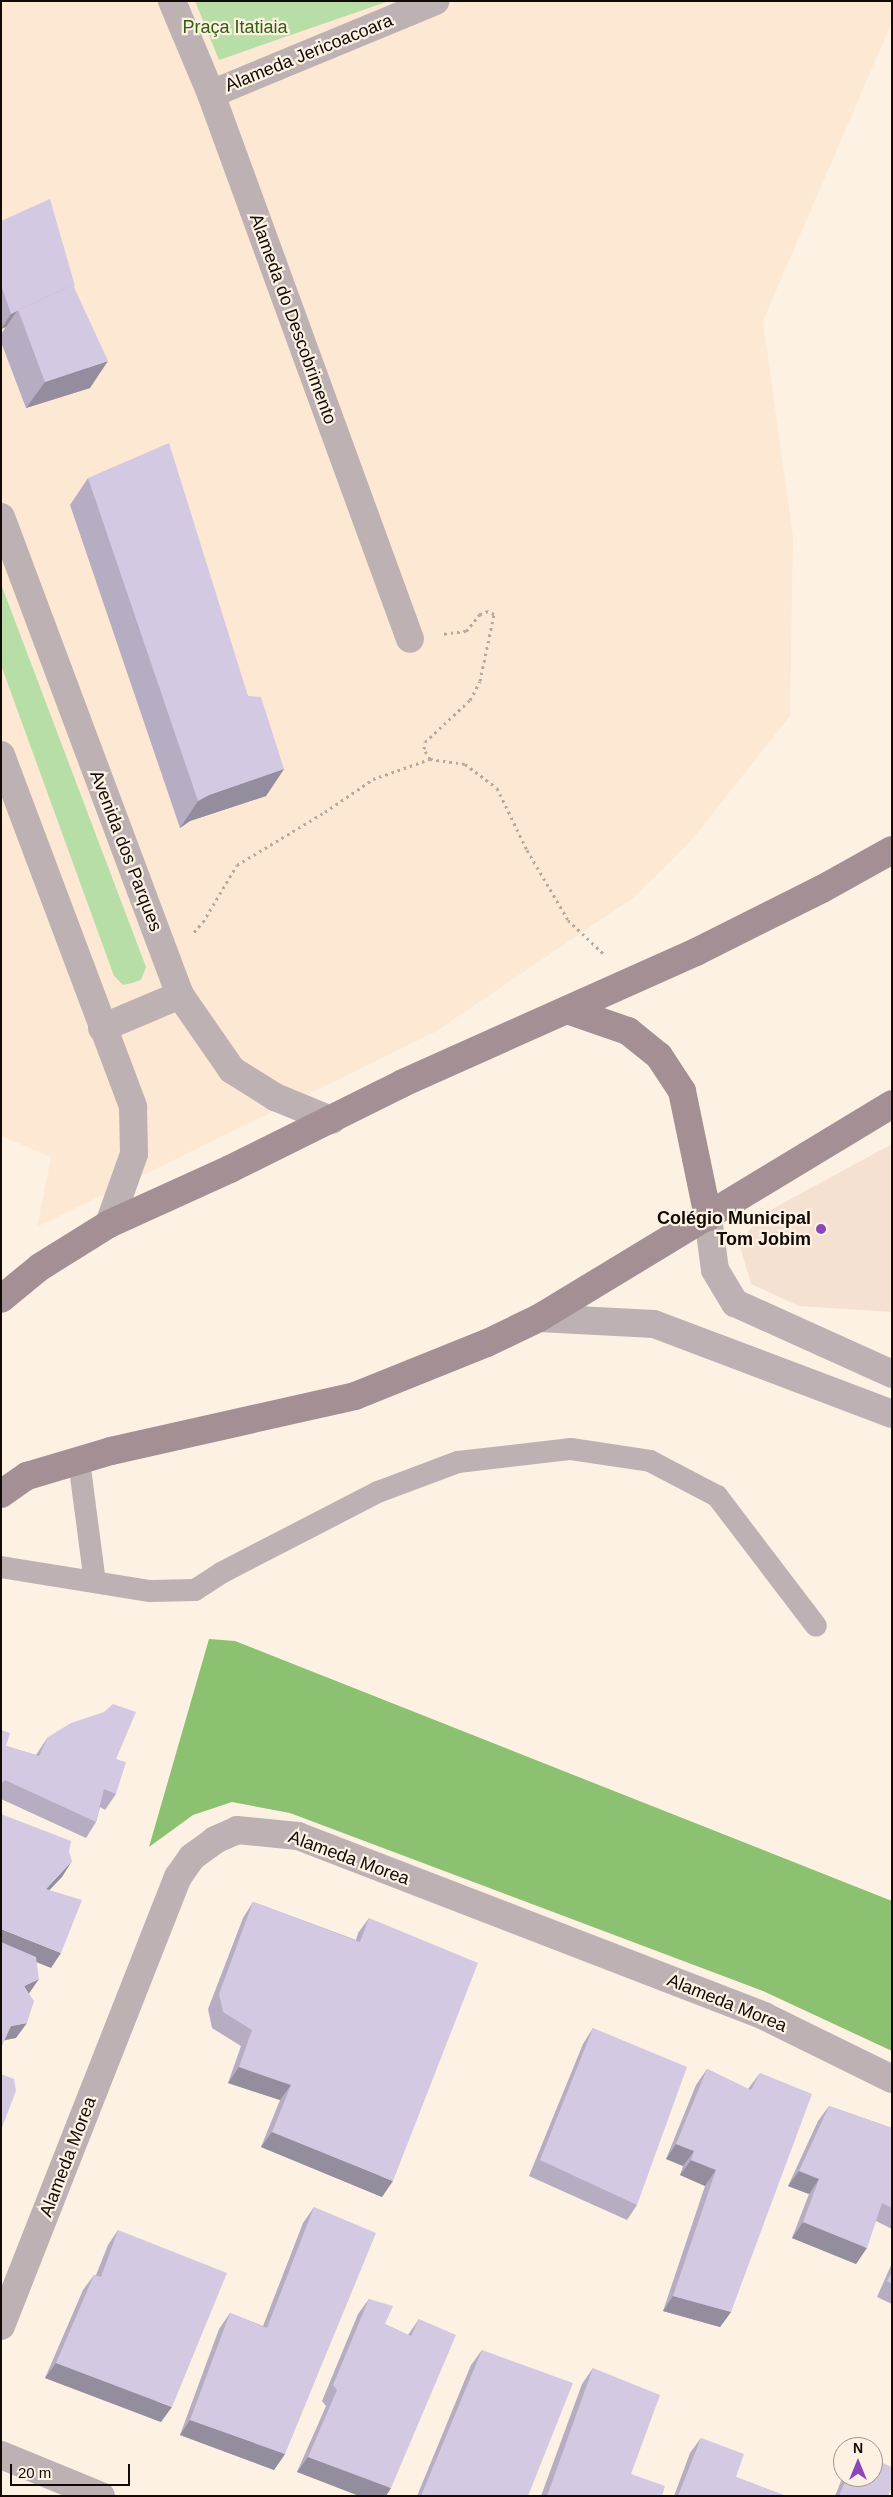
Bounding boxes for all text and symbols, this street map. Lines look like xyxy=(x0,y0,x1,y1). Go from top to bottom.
street label: Alameda Jericoacoara xyxy=(222,9,396,97)
park label: Praça Itatiaia xyxy=(182,16,288,38)
street label: Alameda do Descobrimento xyxy=(245,211,341,427)
street label: Avenida dos Parques xyxy=(85,767,167,935)
place label: Colégio Municipal Tom Jobim xyxy=(657,1208,811,1250)
marker: Colégio Municipal Tom Jobim xyxy=(815,1223,827,1235)
street label: Alameda Morea xyxy=(286,1826,412,1890)
street label: Alameda Morea xyxy=(664,1969,790,2037)
street label: Alameda Morea xyxy=(35,2094,101,2220)
north arrow xyxy=(833,2437,883,2487)
text: N xyxy=(853,2440,863,2456)
scale bar xyxy=(12,2454,132,2486)
text: 20 m xyxy=(18,2464,51,2481)

